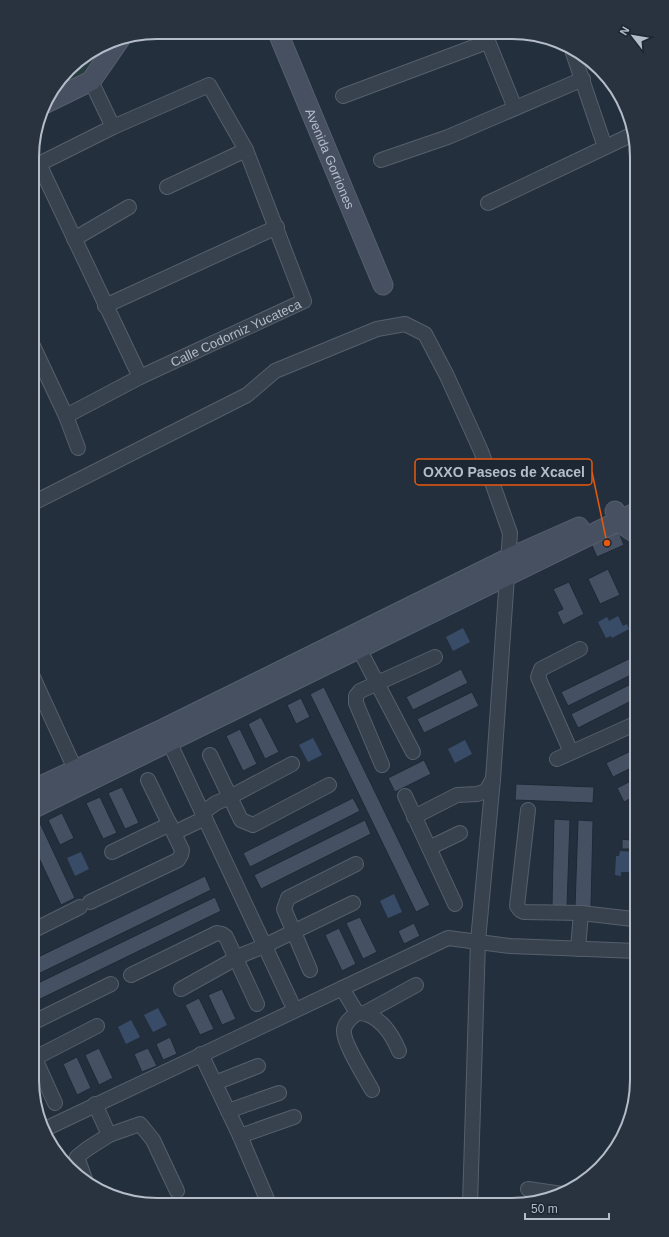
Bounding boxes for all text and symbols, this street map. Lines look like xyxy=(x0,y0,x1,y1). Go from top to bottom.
north arrow xyxy=(613,16,653,56)
text: N xyxy=(617,24,632,37)
street label: Avenida Gorriones xyxy=(302,106,358,212)
street label: Calle Codorniz Yucateca xyxy=(168,296,304,370)
callout: OXXO Paseos de Xcacel xyxy=(415,459,592,485)
text: OXXO Paseos de Xcacel xyxy=(423,464,585,480)
scale bar xyxy=(525,1195,609,1221)
text: 50 m xyxy=(531,1202,558,1216)

